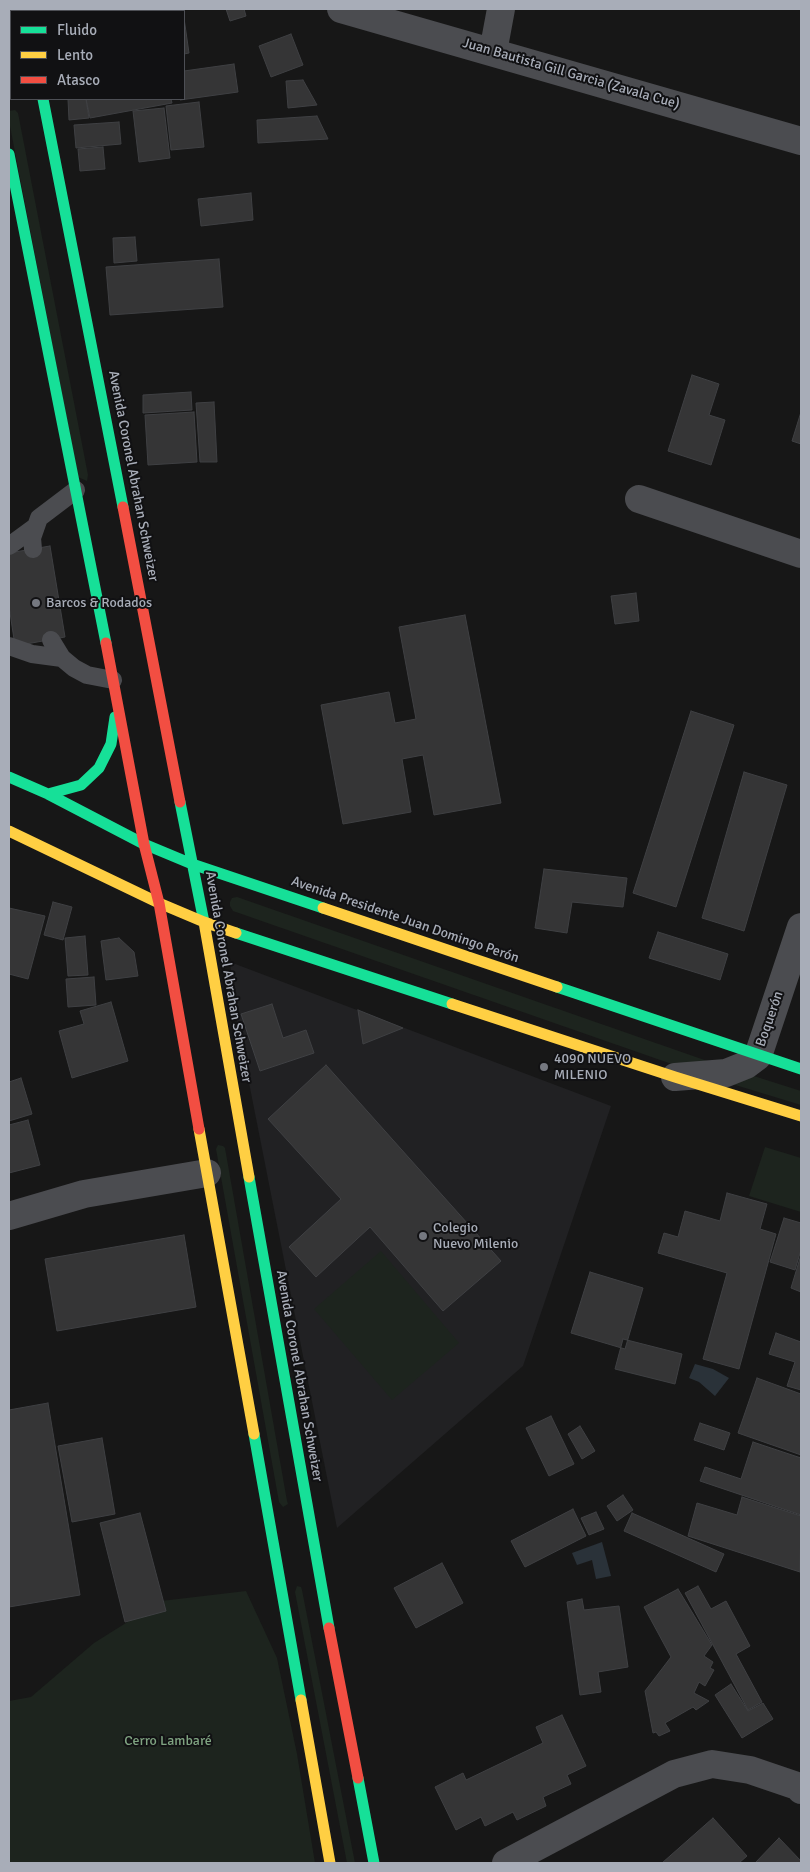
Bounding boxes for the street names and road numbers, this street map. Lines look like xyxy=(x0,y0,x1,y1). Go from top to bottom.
street label: Juan Bautista Gill Garcia (Zavala Cue) xyxy=(460,35,682,113)
street label: Avenida Coronel Abrahan Schweizer xyxy=(104,369,162,583)
street label: Avenida Coronel Abrahan Schweizer xyxy=(201,870,255,1084)
street label: Avenida Presidente Juan Domingo Perón xyxy=(289,873,521,967)
street label: Boquerón xyxy=(753,989,787,1049)
street label: Avenida Coronel Abrahan Schweizer xyxy=(272,1269,326,1483)

